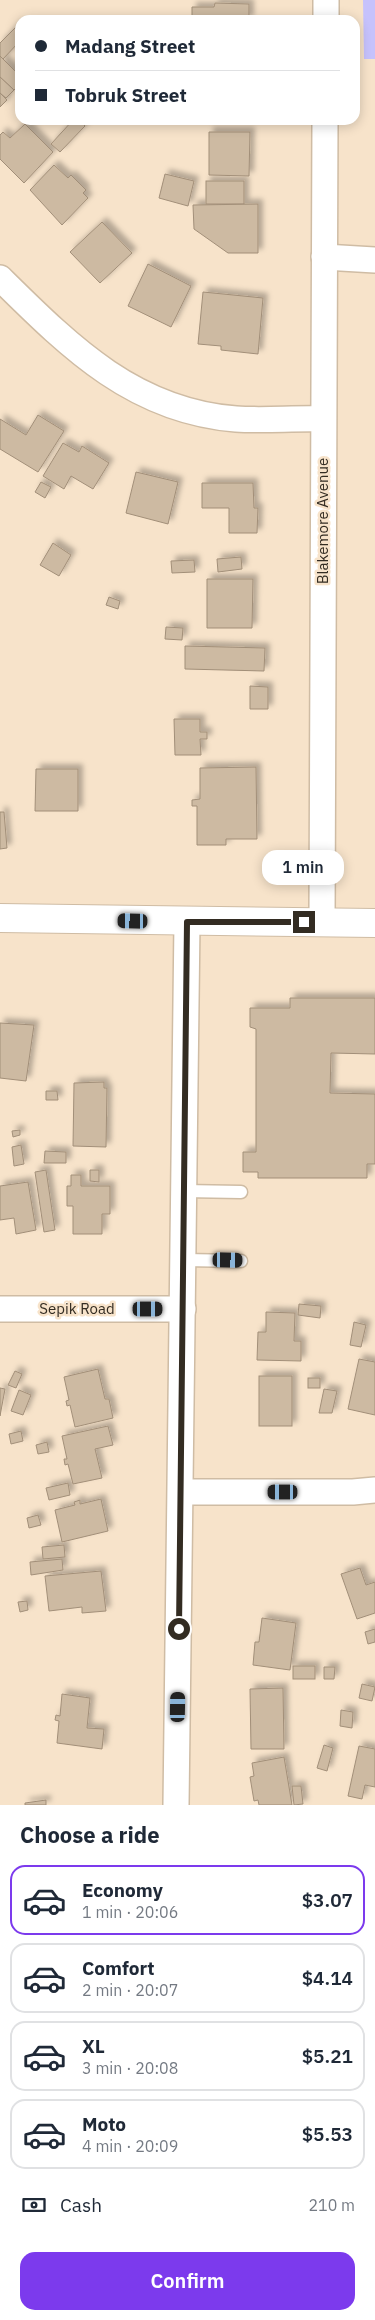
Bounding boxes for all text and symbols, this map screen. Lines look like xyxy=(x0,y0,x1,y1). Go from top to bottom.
text: Madang Street xyxy=(65,34,195,58)
text: Tobruk Street xyxy=(65,83,187,107)
street label: Blakemore Avenue xyxy=(313,458,332,584)
callout: 1 min xyxy=(263,850,345,884)
text: 1 min xyxy=(282,857,324,877)
route end xyxy=(293,911,315,933)
car xyxy=(117,913,148,929)
car xyxy=(212,1252,243,1268)
street label: Sepik Road xyxy=(39,1299,115,1318)
car xyxy=(133,1302,163,1317)
car xyxy=(268,1485,298,1500)
route start xyxy=(168,1618,190,1640)
car xyxy=(170,1692,185,1722)
text: Choose a ride xyxy=(20,1820,160,1849)
icon: car xyxy=(22,1878,67,1923)
text: Economy xyxy=(82,1878,163,1902)
text: $3.07 xyxy=(302,1888,353,1912)
text: 1 min · 20:06 xyxy=(82,1902,178,1922)
icon: car xyxy=(22,1956,67,2001)
text: Comfort xyxy=(82,1956,155,1980)
text: $4.14 xyxy=(302,1966,353,1990)
text: 2 min · 20:07 xyxy=(82,1980,178,2000)
icon: car xyxy=(22,2034,67,2079)
text: XL xyxy=(82,2034,105,2058)
text: $5.21 xyxy=(302,2044,353,2068)
text: 3 min · 20:08 xyxy=(82,2058,178,2078)
icon: car xyxy=(22,2112,67,2157)
text: Moto xyxy=(82,2112,126,2136)
text: $5.53 xyxy=(302,2122,353,2146)
text: 4 min · 20:09 xyxy=(82,2136,178,2156)
icon: cash xyxy=(20,2191,48,2219)
text: Cash xyxy=(60,2193,102,2217)
text: 210 m xyxy=(308,2195,355,2215)
button: Confirm xyxy=(20,2252,355,2310)

